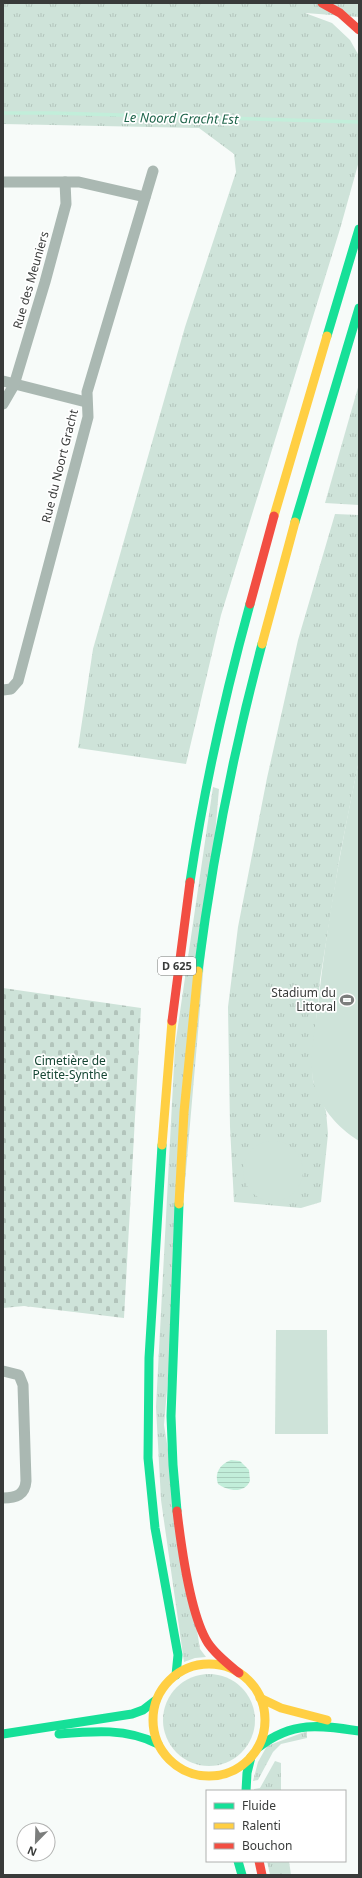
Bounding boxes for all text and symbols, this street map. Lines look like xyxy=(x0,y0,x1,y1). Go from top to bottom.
water label: Le Noord Gracht Est xyxy=(124,108,239,128)
street label: Rue des Meuniers xyxy=(8,229,53,331)
street label: Rue du Noort Gracht xyxy=(37,407,82,524)
road number: D 625 xyxy=(158,957,196,975)
place label: Stadium du Littoral xyxy=(271,984,336,1015)
sports icon: Stadium du Littoral xyxy=(339,992,355,1008)
park label: Cimetière de Petite-Synthe xyxy=(32,1052,108,1083)
legend xyxy=(206,1790,346,1862)
text: Fluide xyxy=(242,1797,276,1814)
text: Ralenti xyxy=(242,1817,281,1834)
north arrow xyxy=(16,1822,56,1862)
text: Bouchon xyxy=(242,1837,292,1854)
text: N xyxy=(25,1843,39,1860)

